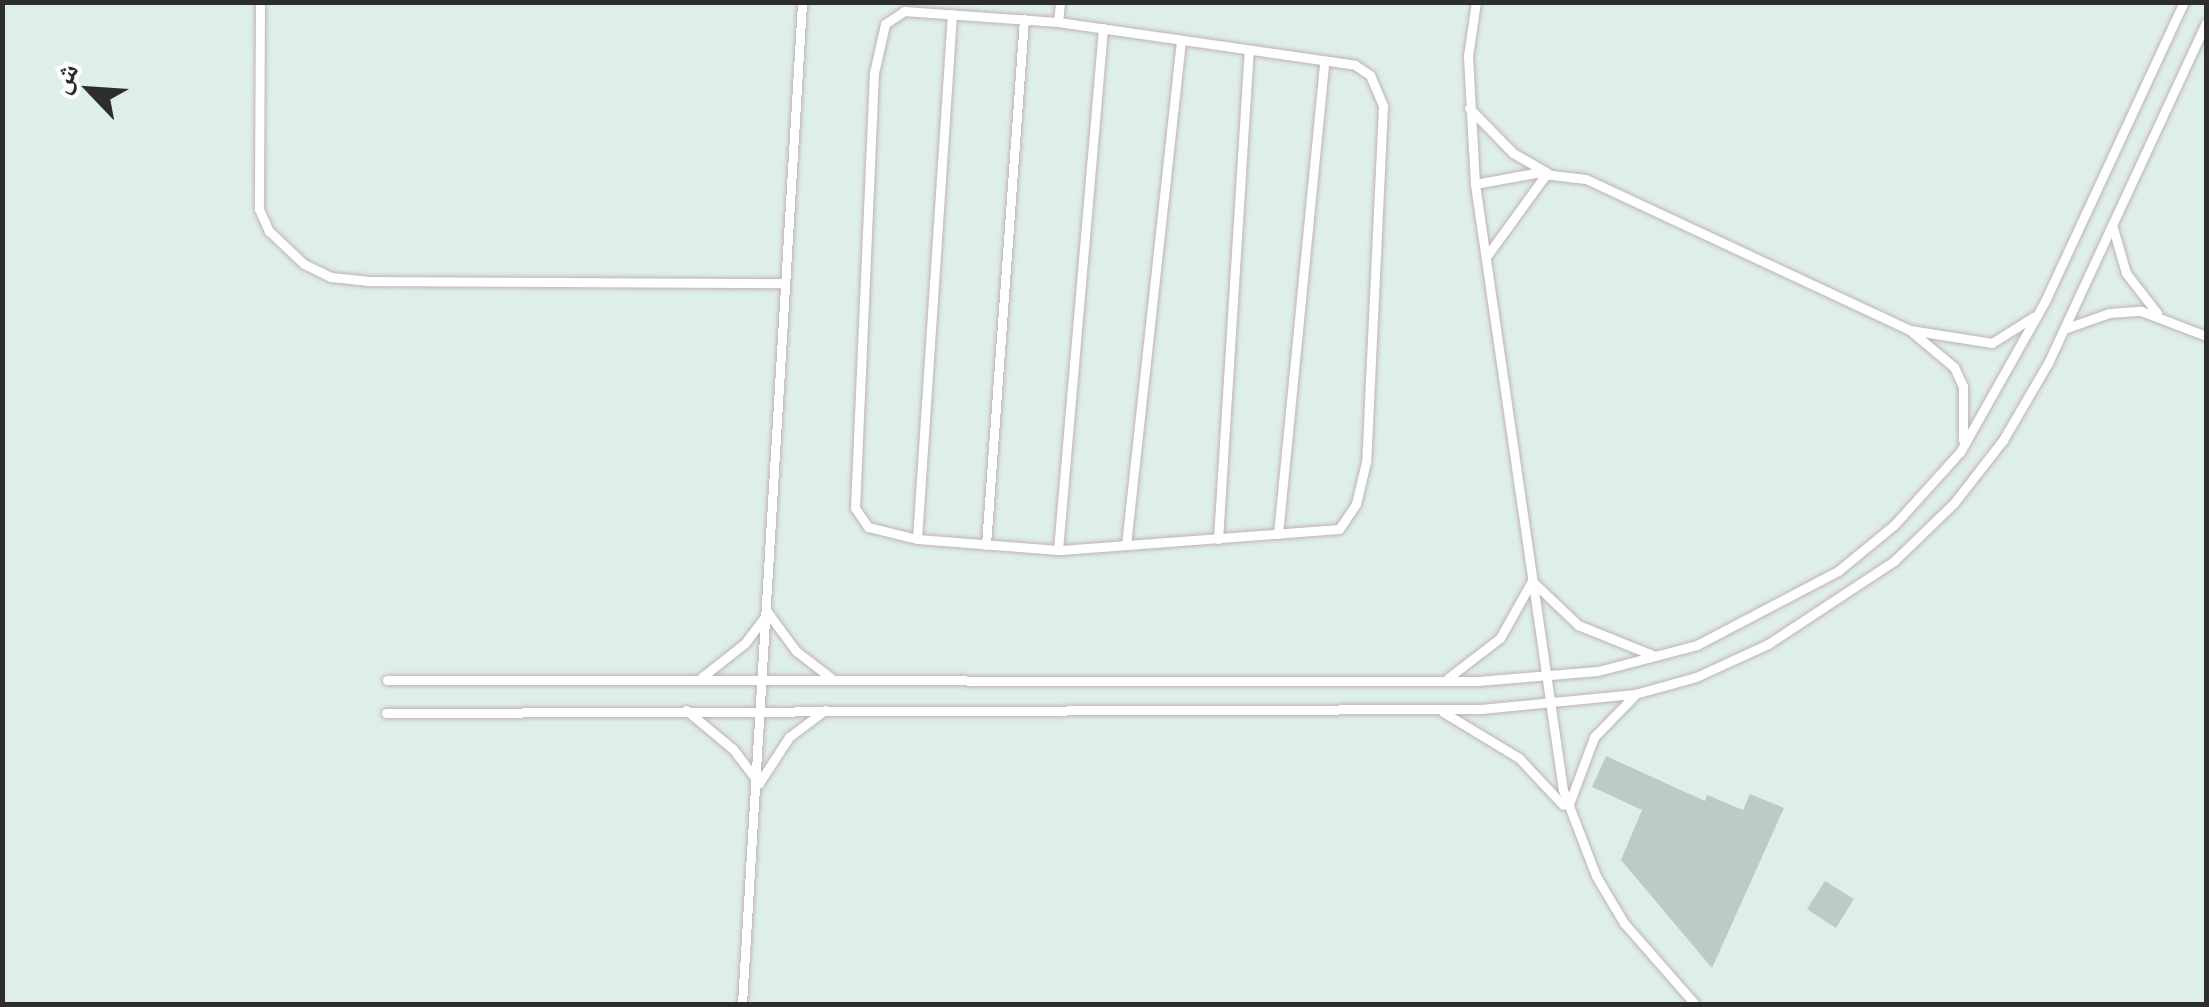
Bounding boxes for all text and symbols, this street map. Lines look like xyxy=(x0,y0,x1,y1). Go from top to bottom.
north arrow xyxy=(40,40,140,140)
text: ش xyxy=(41,57,84,98)

